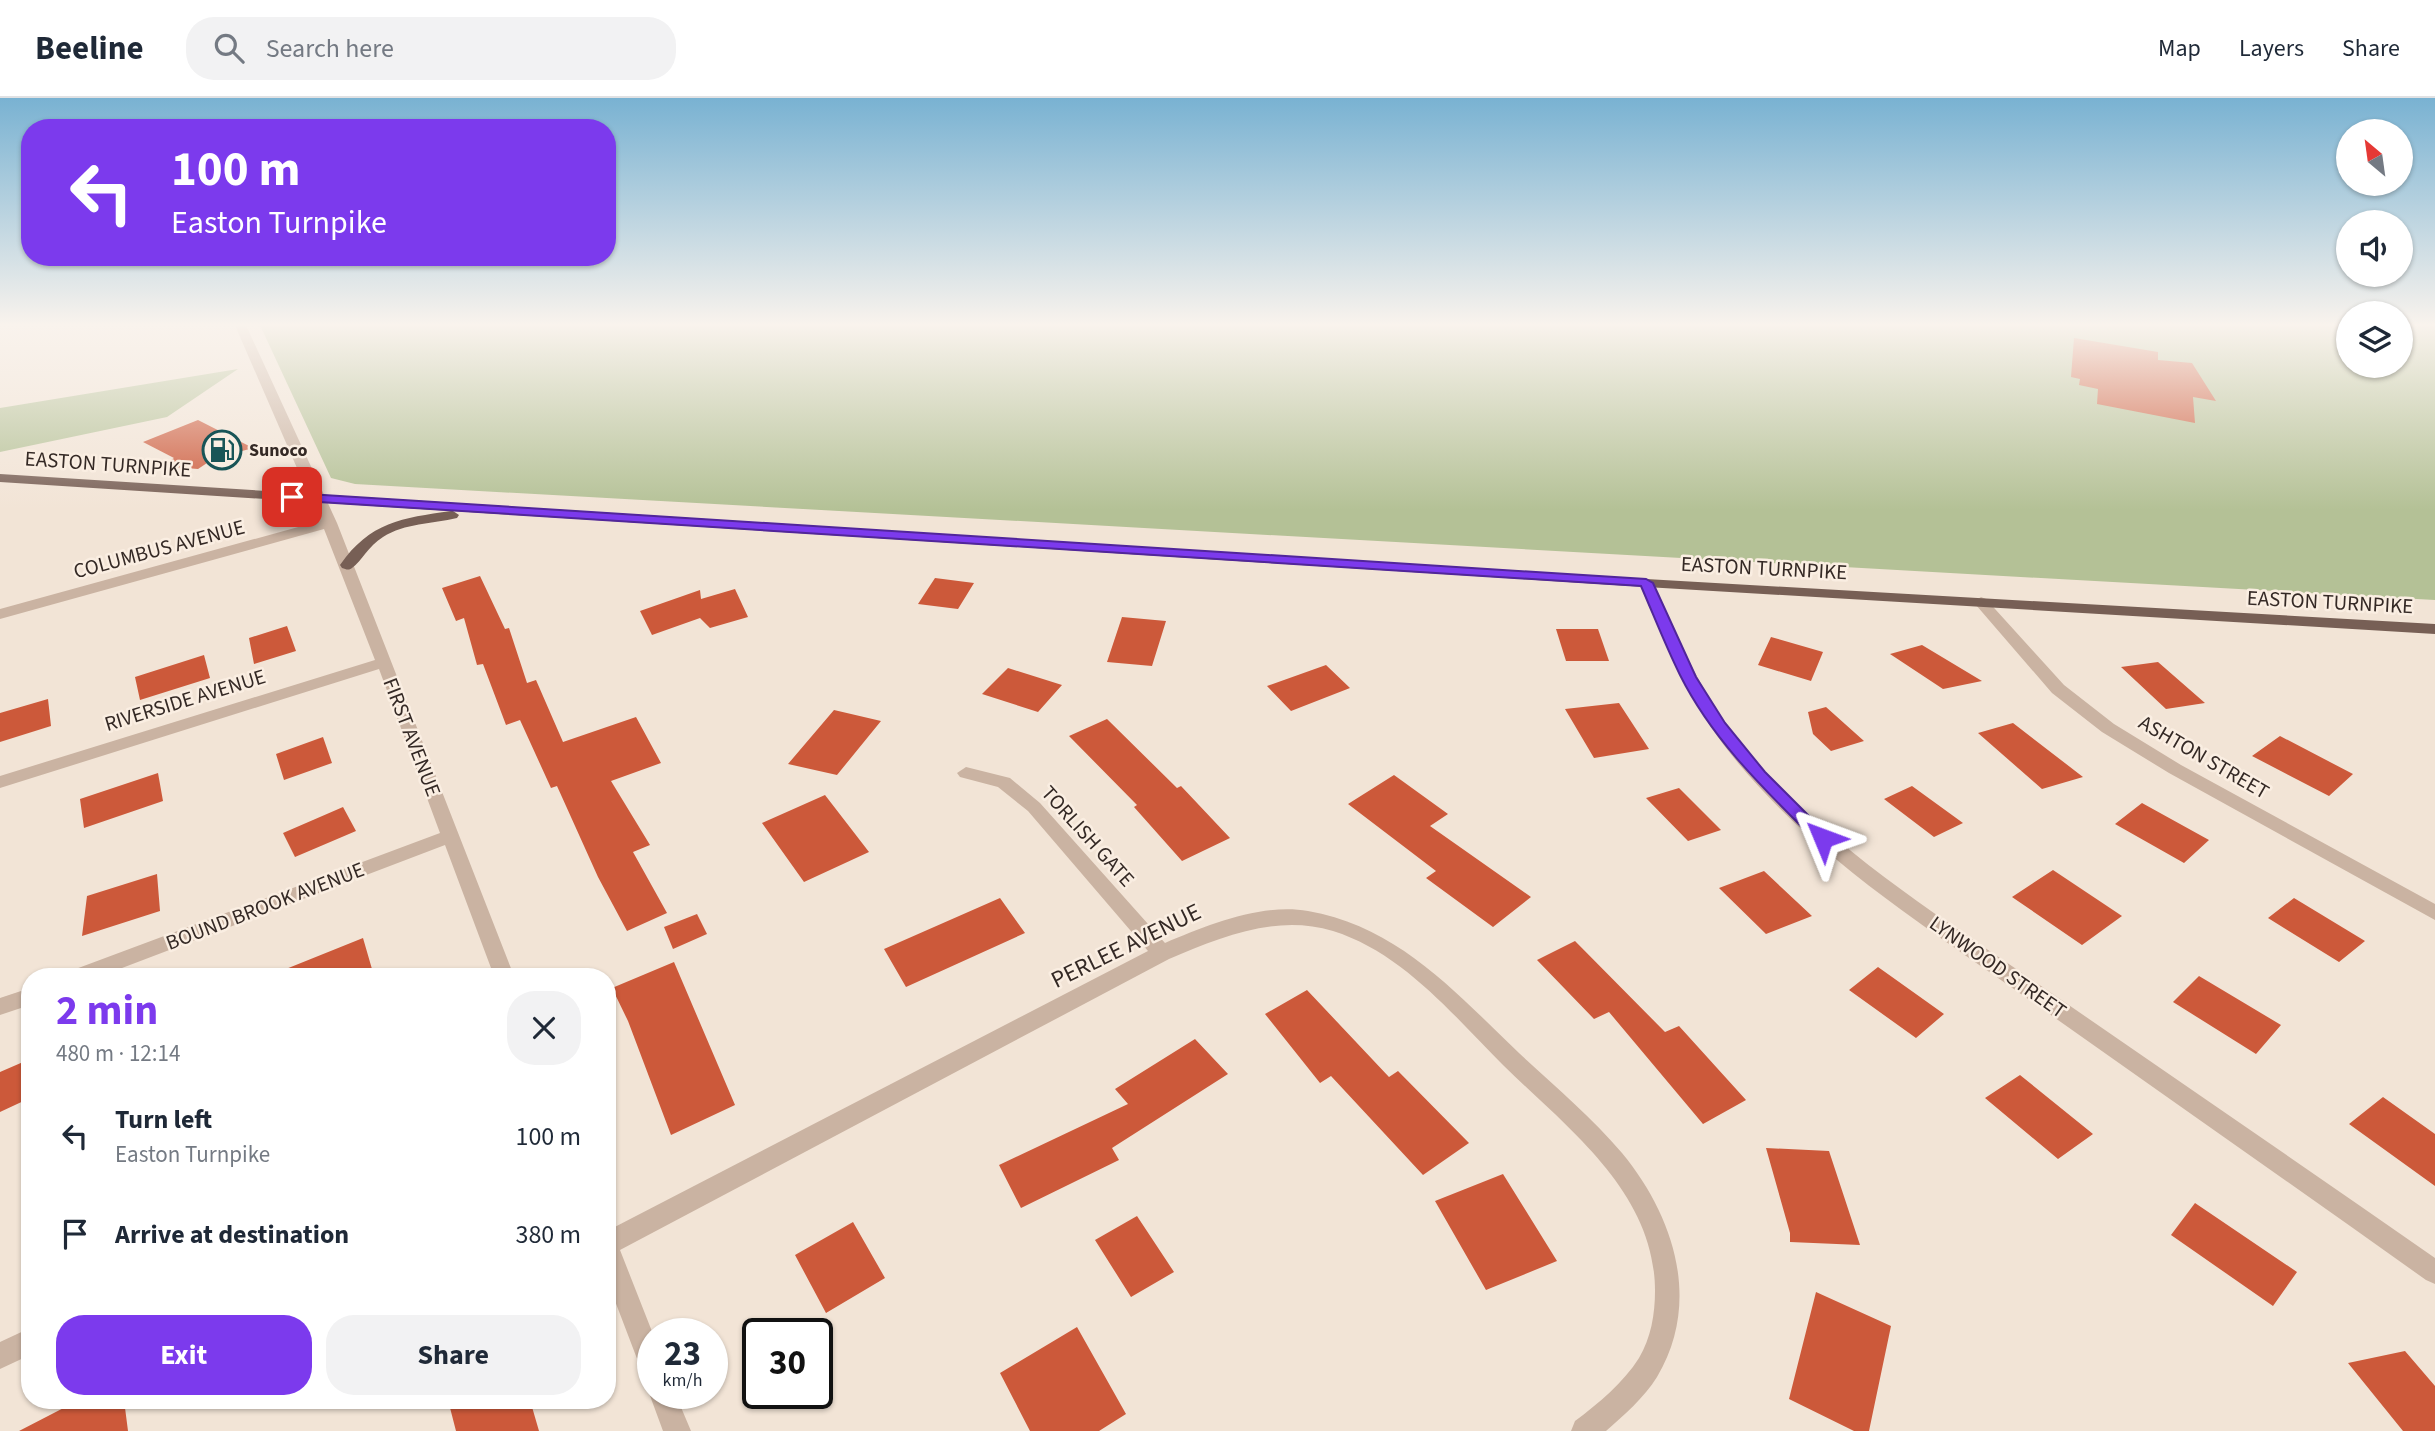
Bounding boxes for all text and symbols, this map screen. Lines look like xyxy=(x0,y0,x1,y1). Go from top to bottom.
search box xyxy=(186,17,676,80)
text: Beeline xyxy=(35,25,144,72)
icon: search xyxy=(210,29,248,67)
text: Search here xyxy=(266,30,394,67)
text: Map xyxy=(2158,31,2201,66)
text: Layers xyxy=(2239,31,2304,66)
text: Share xyxy=(2342,31,2400,66)
north arrow xyxy=(2336,119,2413,196)
map controls xyxy=(2336,119,2413,378)
text: 100 m xyxy=(171,135,300,205)
icon: left xyxy=(56,147,147,238)
text: Easton Turnpike xyxy=(171,200,387,246)
button: sound xyxy=(2336,210,2413,287)
button: layers xyxy=(2336,301,2413,378)
fuel station icon: Sunoco xyxy=(201,429,243,471)
place label: Sunoco xyxy=(249,438,307,463)
street label: EASTON TURNPIKE xyxy=(24,443,192,485)
pin xyxy=(262,467,322,527)
icon: arrive xyxy=(273,478,311,516)
street label: COLUMBUS AVENUE xyxy=(70,512,248,586)
street label: EASTON TURNPIKE xyxy=(1680,549,1848,587)
street label: EASTON TURNPIKE xyxy=(2246,583,2414,621)
street label: RIVERSIDE AVENUE xyxy=(101,661,269,739)
street label: FIRST AVENUE xyxy=(376,673,448,801)
street label: ASHTON STREET xyxy=(2133,707,2275,807)
street label: TORLISH GATE xyxy=(1034,779,1142,893)
position arrow xyxy=(1786,801,1860,875)
street label: BOUND BROOK AVENUE xyxy=(161,854,369,958)
street label: PERLEE AVENUE xyxy=(1045,895,1207,997)
street label: LYNWOOD STREET xyxy=(1923,909,2073,1025)
text: 2 min xyxy=(56,981,158,1041)
button: close xyxy=(507,991,581,1065)
text: 480 m · 12:14 xyxy=(56,1037,180,1070)
text: Turn left xyxy=(115,1101,212,1138)
icon: left xyxy=(56,1117,94,1155)
text: 100 m xyxy=(515,1118,581,1155)
text: Easton Turnpike xyxy=(115,1138,270,1171)
icon: arrive xyxy=(56,1215,94,1253)
text: Arrive at destination xyxy=(115,1216,349,1253)
text: 380 m xyxy=(515,1216,581,1253)
button: Exit xyxy=(56,1315,312,1395)
button: Share xyxy=(326,1315,581,1395)
speed limit sign: 30 xyxy=(742,1318,833,1409)
text: 23 xyxy=(664,1329,701,1379)
text: km/h xyxy=(663,1368,702,1393)

